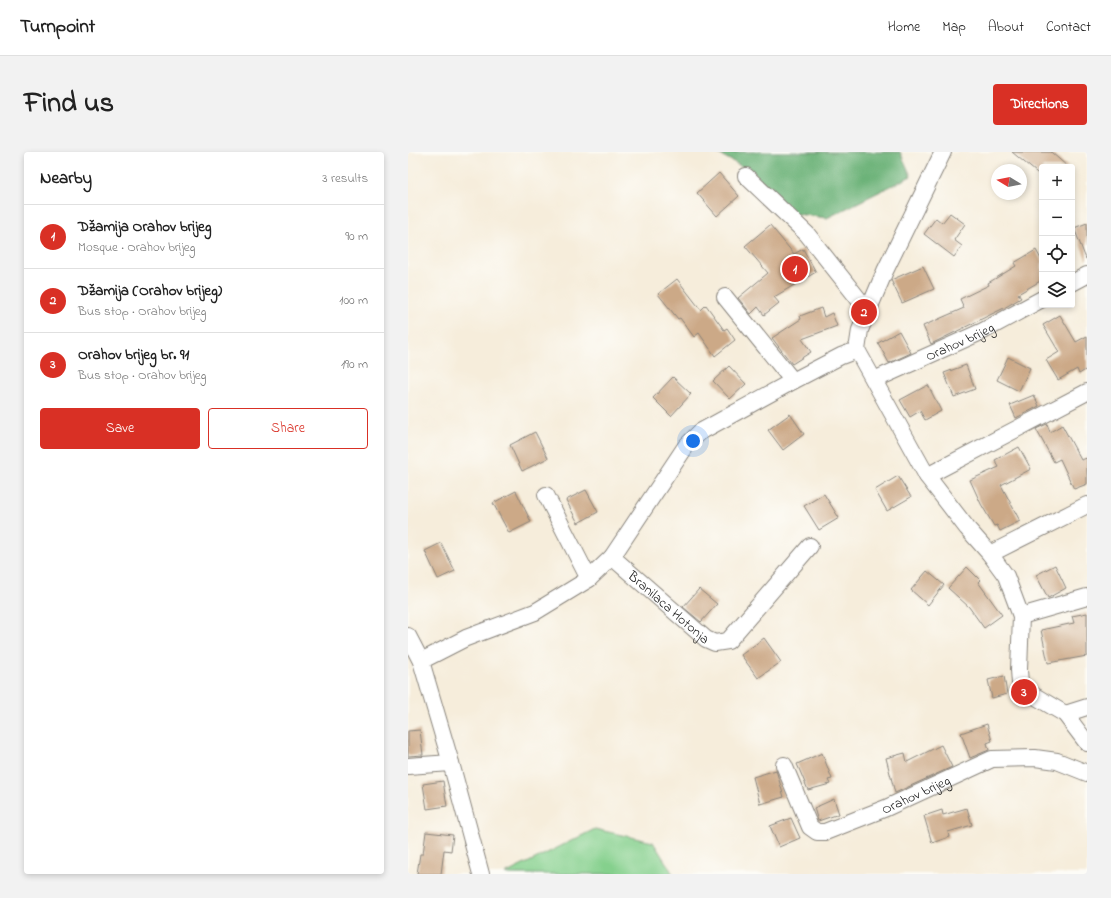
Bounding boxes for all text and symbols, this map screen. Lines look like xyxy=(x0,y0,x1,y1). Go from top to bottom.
text: Turnpoint xyxy=(20,14,95,41)
text: Home xyxy=(888,17,920,38)
text: Map xyxy=(942,17,966,38)
text: About xyxy=(988,17,1024,38)
text: Contact xyxy=(1046,17,1091,38)
text: Find us xyxy=(24,84,114,125)
button: Directions xyxy=(993,84,1087,125)
north arrow xyxy=(991,164,1027,200)
map controls xyxy=(1039,164,1075,308)
button: + xyxy=(1039,164,1075,200)
text: Nearby xyxy=(40,166,92,191)
text: 3 results xyxy=(322,169,368,188)
button: − xyxy=(1039,200,1075,236)
text: Džamija Orahov brijeg xyxy=(78,216,211,238)
text: 1 xyxy=(51,227,55,246)
text: 90 m xyxy=(345,227,368,246)
button: locate xyxy=(1039,236,1075,272)
text: Mosque · Orahov brijeg xyxy=(78,238,195,257)
pin: 1 xyxy=(782,254,808,284)
button: layers xyxy=(1039,272,1075,308)
text: Džamija (Orahov brijeg) xyxy=(78,280,222,302)
text: 2 xyxy=(50,291,56,310)
text: 100 m xyxy=(339,291,368,310)
pin: 2 xyxy=(851,297,877,327)
text: Bus stop · Orahov brijeg xyxy=(78,302,206,321)
street label: Orahov brijeg xyxy=(922,318,999,368)
text: Orahov brijeg br. 91 xyxy=(78,344,189,366)
text: 3 xyxy=(50,355,56,374)
text: 190 m xyxy=(341,355,368,374)
text: Bus stop · Orahov brijeg xyxy=(78,366,206,385)
button: Save xyxy=(40,408,200,449)
button: Share xyxy=(208,408,368,449)
your location xyxy=(683,431,703,451)
street label: Branilaca Hotonja xyxy=(622,566,714,650)
pin: 3 xyxy=(1011,677,1037,707)
street label: Orahov brijeg xyxy=(878,771,954,821)

